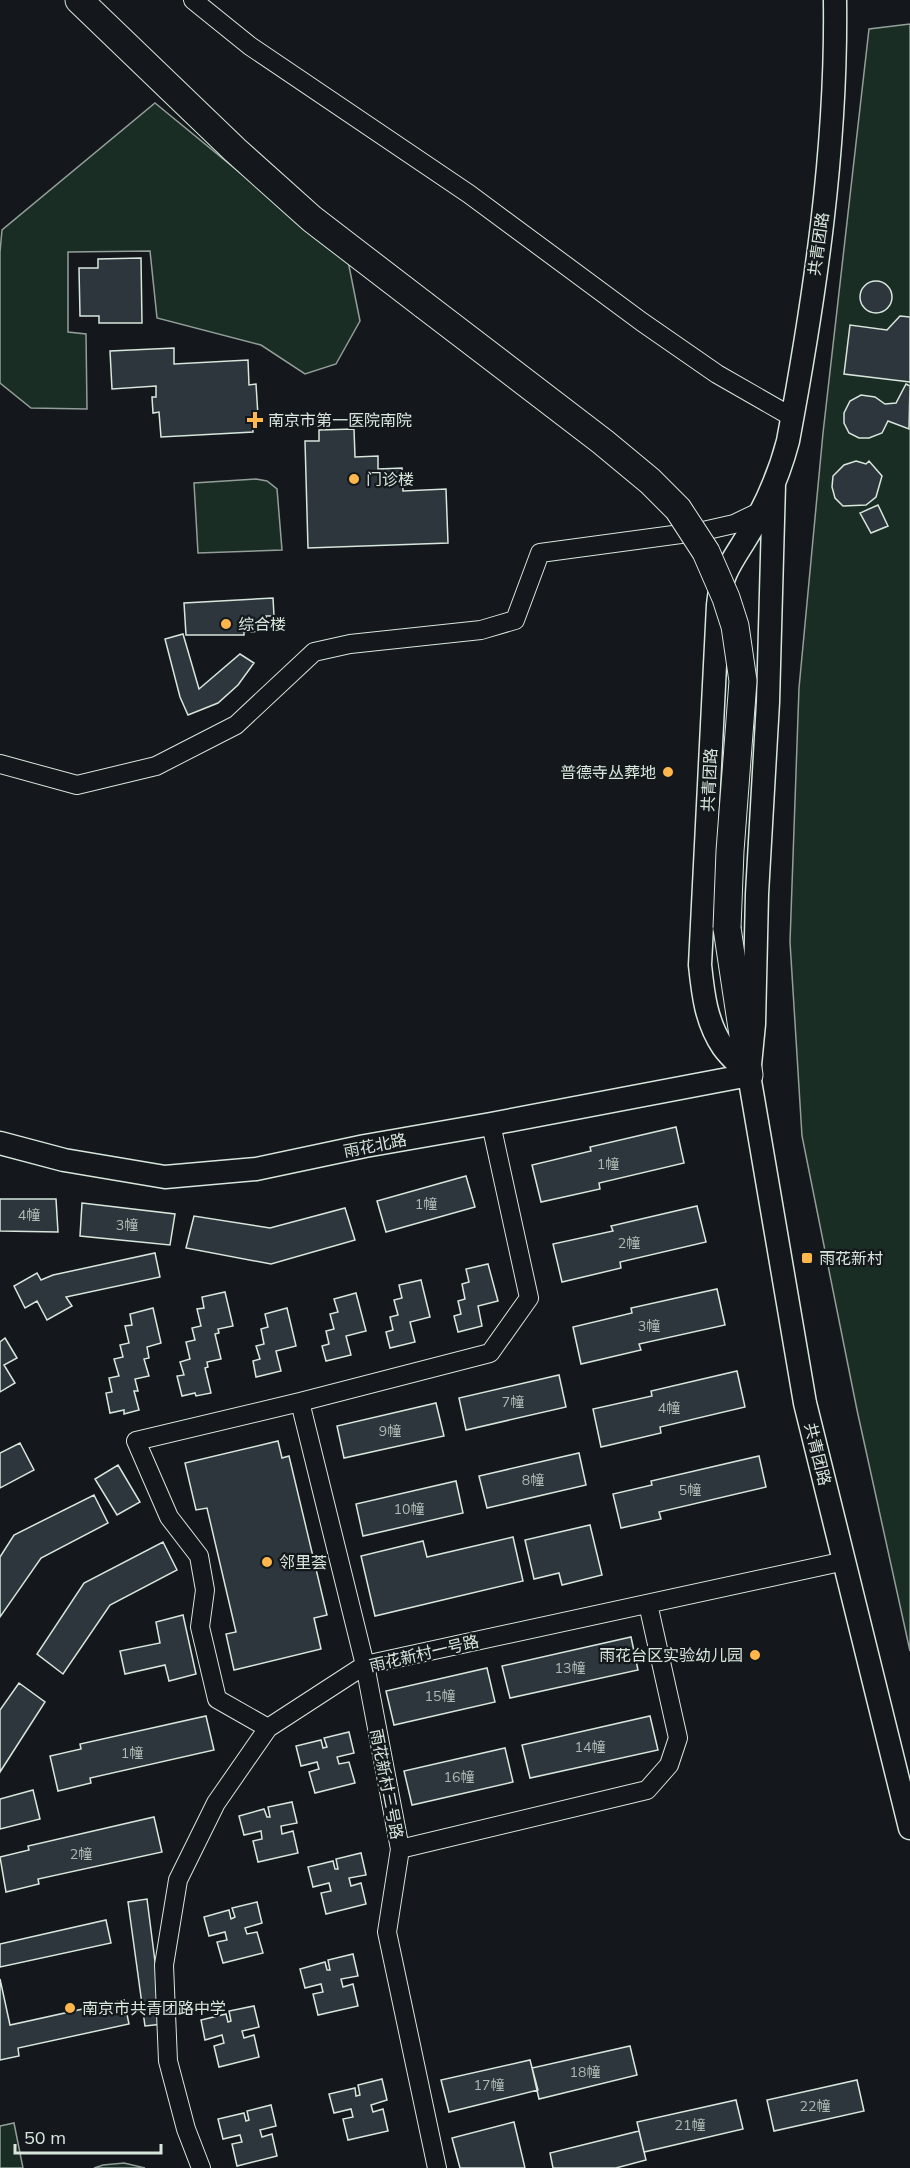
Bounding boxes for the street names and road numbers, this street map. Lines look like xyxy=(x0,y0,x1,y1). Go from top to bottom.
street label: 共青团路 xyxy=(804,211,832,277)
street label: 共青团路 xyxy=(697,748,721,812)
street label: 雨花北路 xyxy=(342,1129,408,1161)
street label: 共青团路 xyxy=(801,1421,835,1487)
street label: 雨花新村一号路 xyxy=(367,1631,481,1675)
street label: 雨花新村三号路 xyxy=(366,1727,408,1841)

